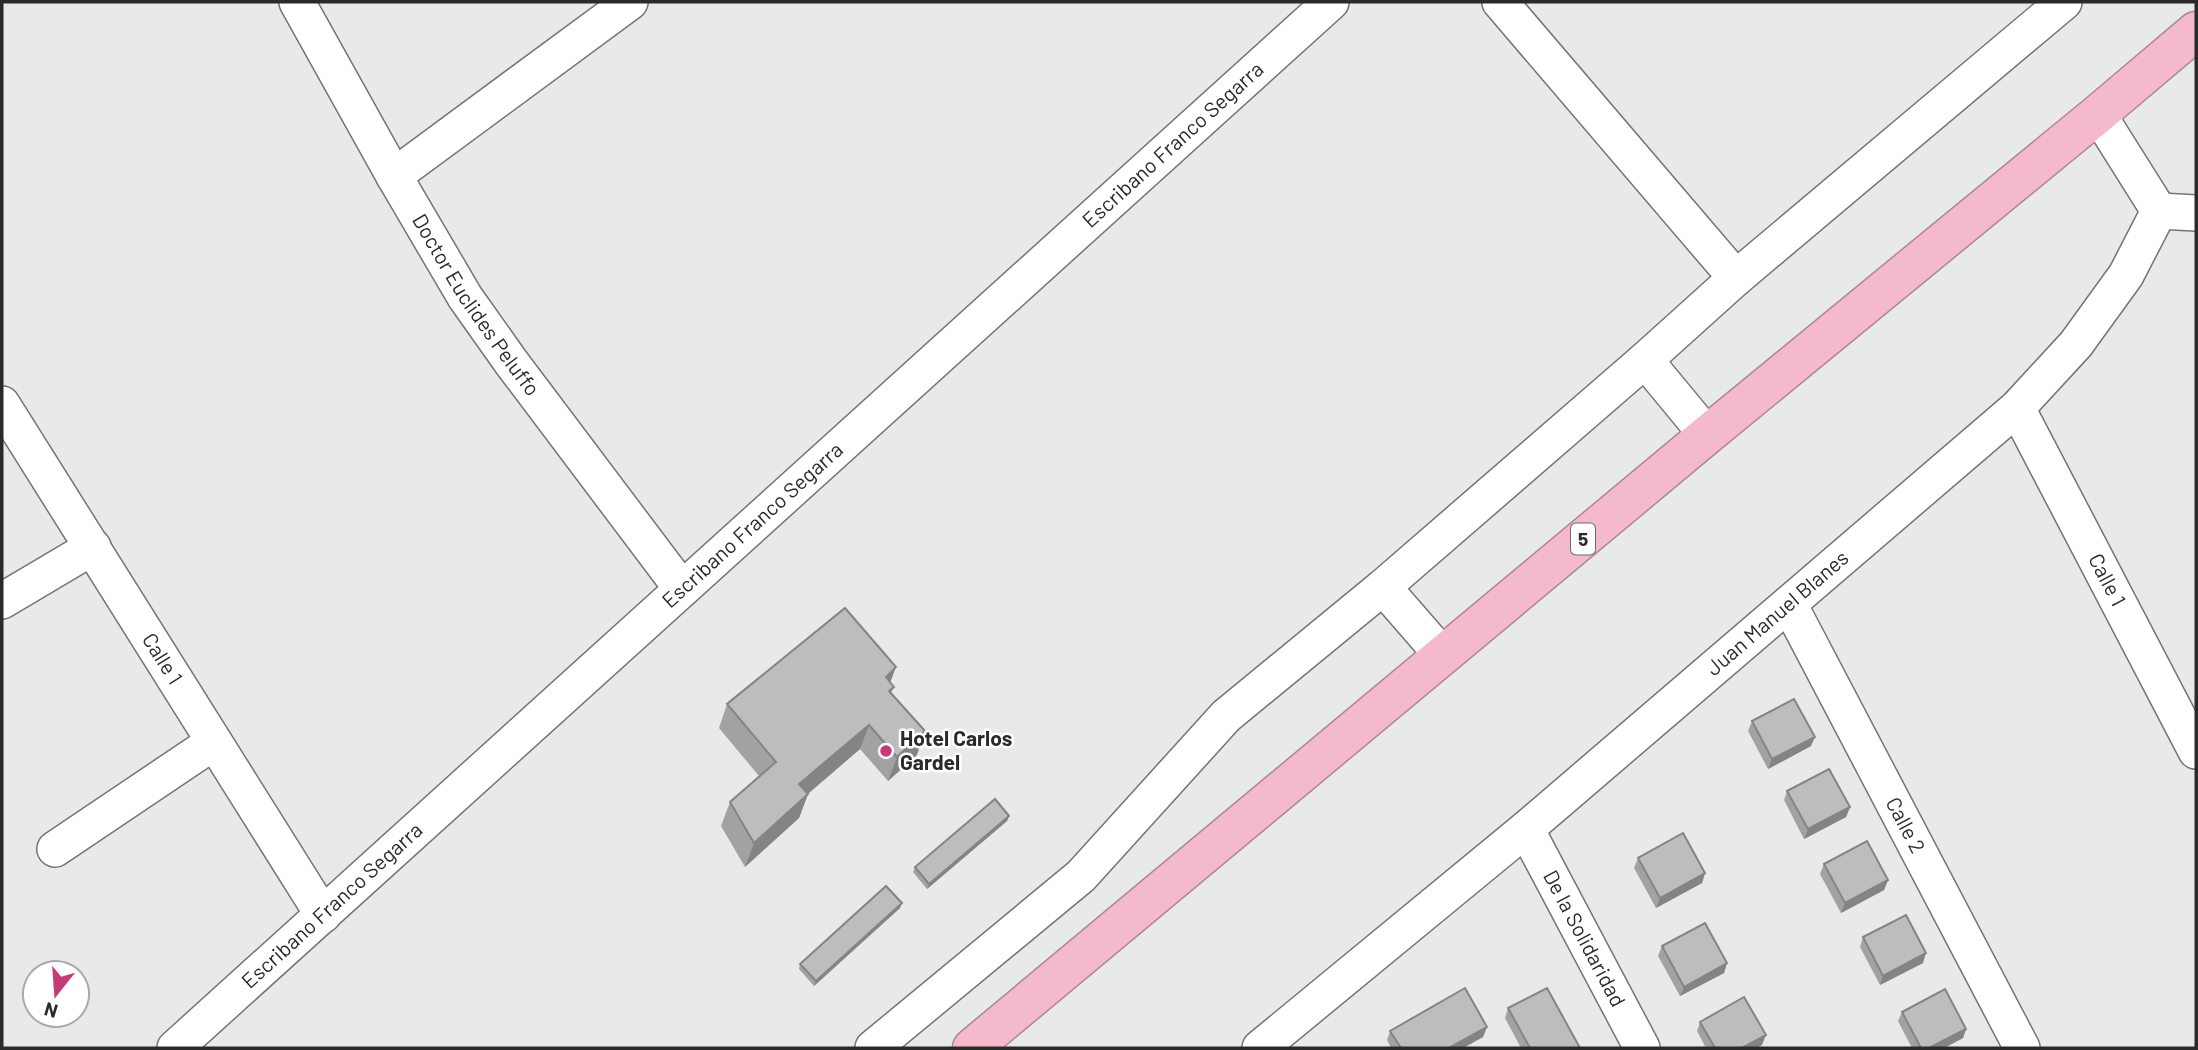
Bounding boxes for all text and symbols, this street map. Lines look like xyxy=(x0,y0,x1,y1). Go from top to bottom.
street label: Escribano Franco Segarra xyxy=(1077,56,1268,232)
street label: Doctor Euclides Peluffo xyxy=(408,209,546,400)
street label: Escribano Franco Segarra xyxy=(656,436,847,612)
road number: 5 xyxy=(1571,524,1595,554)
street label: Juan Manuel Blanes xyxy=(1700,544,1853,680)
street label: Calle 1 xyxy=(2084,549,2132,610)
street label: Calle 1 xyxy=(138,628,189,688)
place label: Hotel Carlos Gardel xyxy=(900,725,1012,774)
marker: Hotel Carlos Gardel xyxy=(878,743,894,759)
street label: Calle 2 xyxy=(1882,792,1931,857)
street label: Escribano Franco Segarra xyxy=(236,817,427,993)
street label: De la Solidaridad xyxy=(1539,865,1632,1010)
north arrow xyxy=(21,959,91,1029)
text: N xyxy=(41,998,60,1024)

